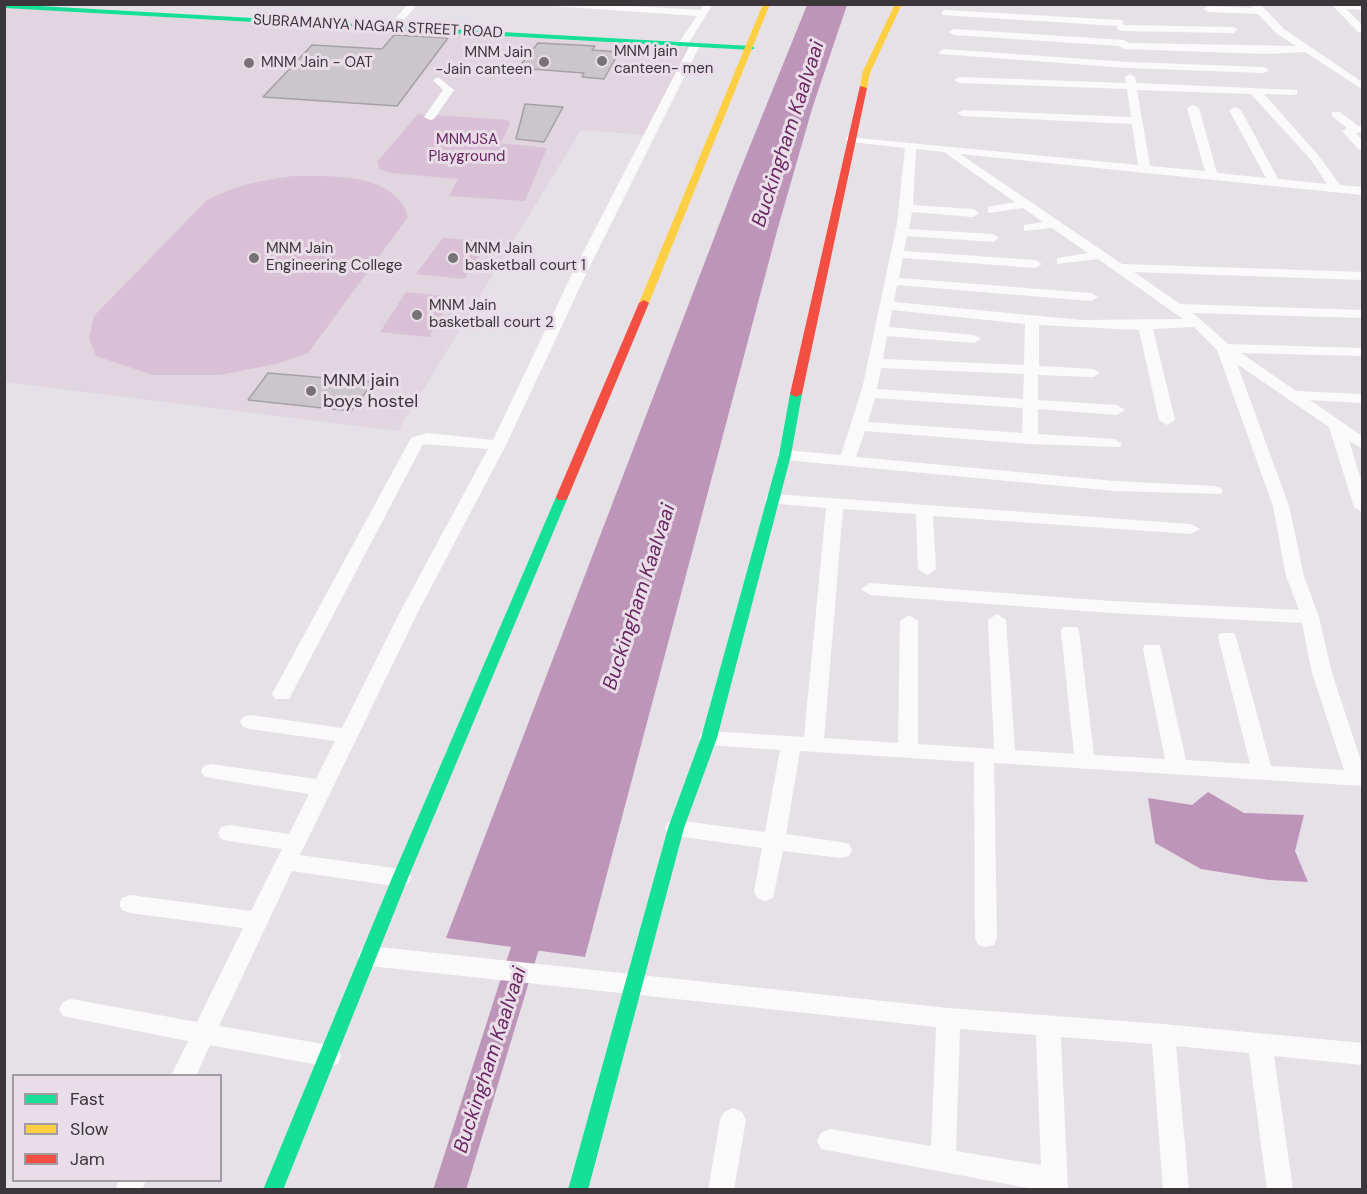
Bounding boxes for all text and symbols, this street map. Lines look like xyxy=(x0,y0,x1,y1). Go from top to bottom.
street label: SUBRAMANYA NAGAR STREET ROAD xyxy=(253,11,503,43)
water label: Buckingham Kaalvaai xyxy=(748,38,830,230)
place label: MNM jain canteen- men xyxy=(614,43,713,78)
place label: MNM Jain -Jain canteen xyxy=(435,44,532,79)
place label: MNM Jain - OAT xyxy=(261,54,373,72)
marker: MNM jain canteen- men xyxy=(595,54,609,68)
marker: MNM Jain -Jain canteen xyxy=(537,55,551,69)
marker: MNM Jain - OAT xyxy=(242,56,256,70)
park label: MNMJSA Playground xyxy=(429,131,505,166)
place label: MNM Jain Engineering College xyxy=(266,240,402,275)
place label: MNM Jain basketball court 1 xyxy=(465,240,586,275)
marker: MNM Jain Engineering College xyxy=(247,251,261,265)
marker: MNM Jain basketball court 1 xyxy=(446,251,460,265)
place label: MNM Jain basketball court 2 xyxy=(429,297,554,332)
marker: MNM Jain basketball court 2 xyxy=(410,308,424,322)
place label: MNM jain boys hostel xyxy=(323,370,418,412)
marker: MNM jain boys hostel xyxy=(304,384,318,398)
water label: Buckingham Kaalvaai xyxy=(599,501,681,693)
water label: Buckingham Kaalvaai xyxy=(450,964,532,1156)
legend xyxy=(12,1074,222,1182)
text: Fast xyxy=(70,1087,105,1111)
text: Slow xyxy=(70,1117,109,1141)
text: Jam xyxy=(70,1147,105,1171)

